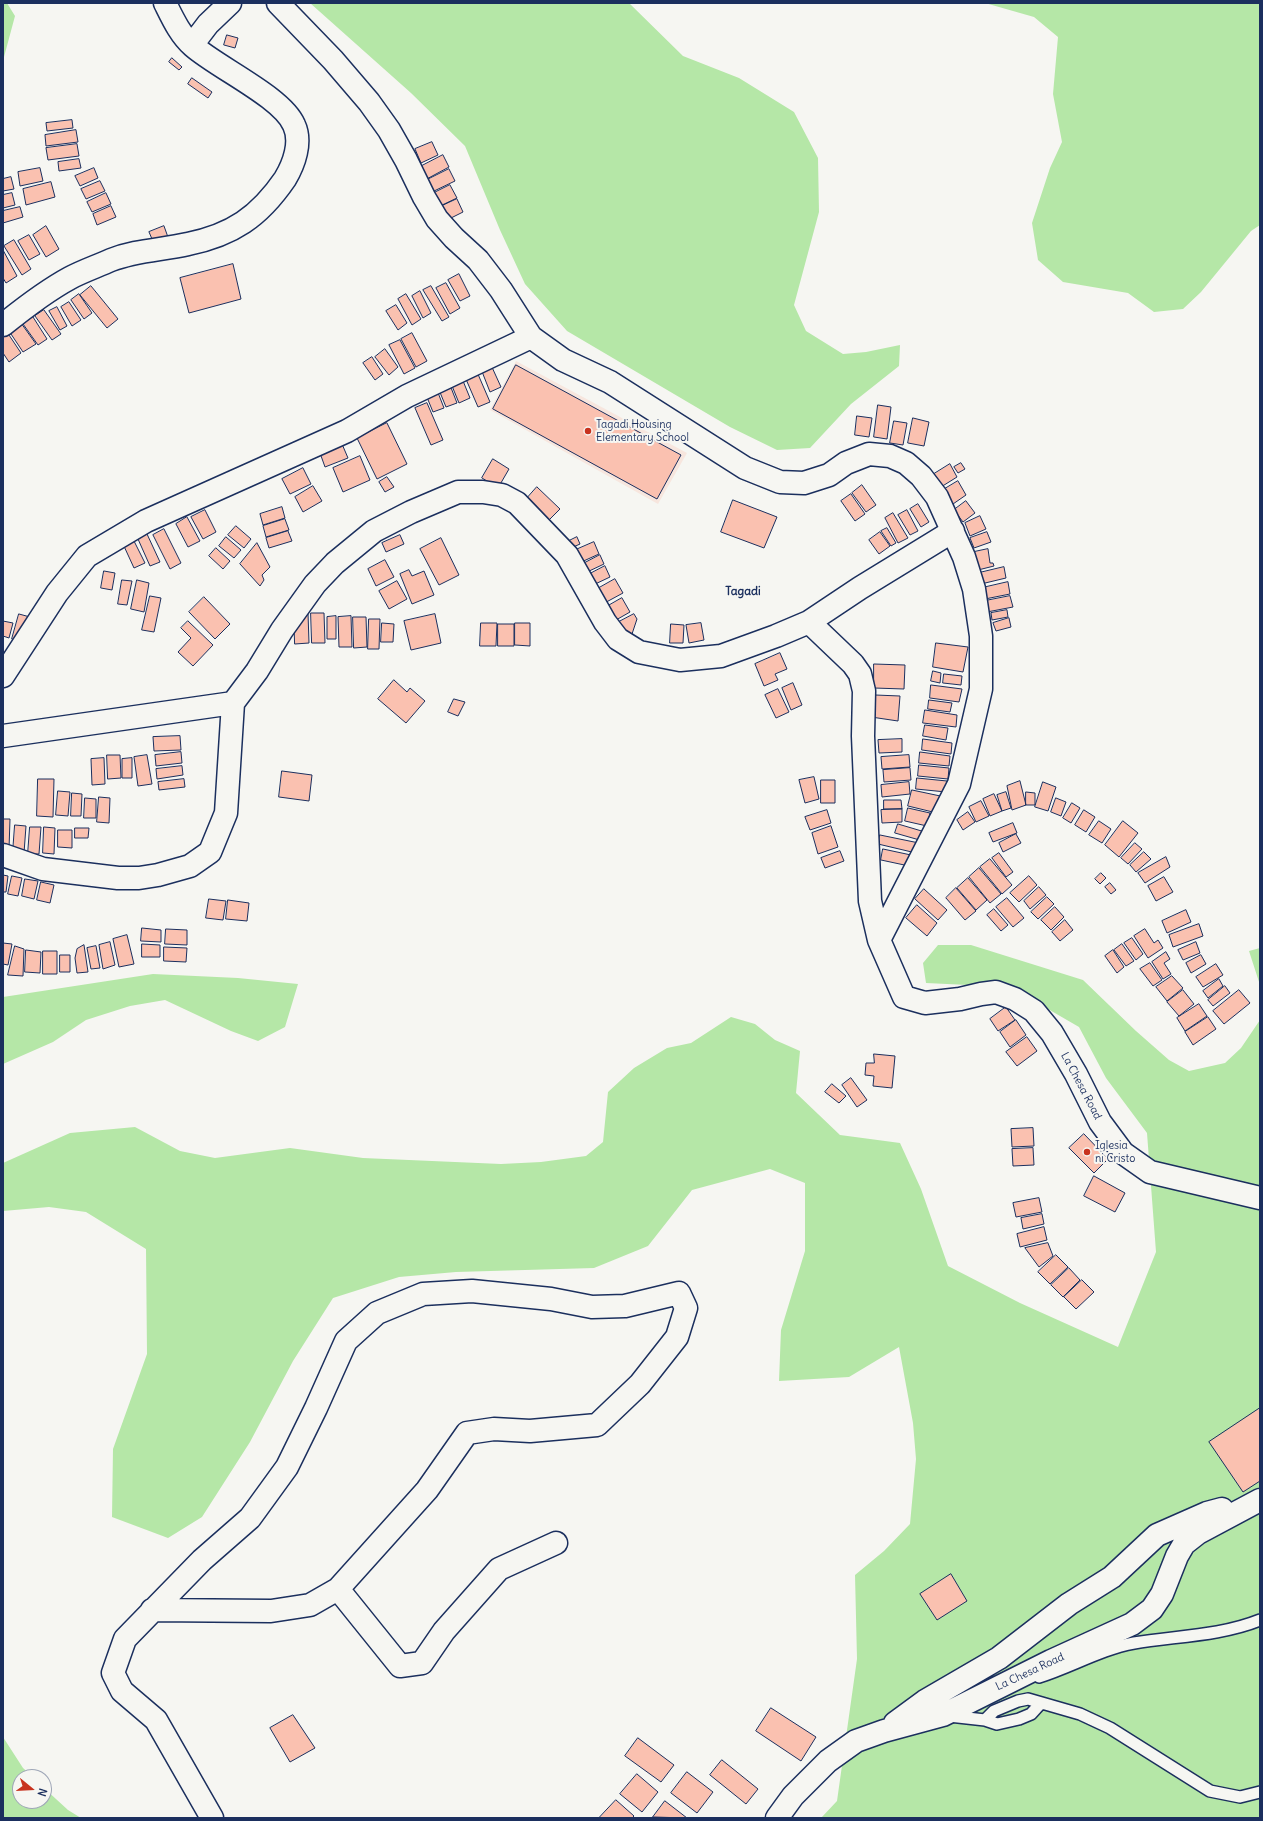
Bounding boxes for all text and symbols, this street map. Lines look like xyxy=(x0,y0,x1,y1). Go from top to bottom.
place label: Tagadi Housing Elementary School xyxy=(596,418,689,444)
marker: Tagadi Housing Elementary School xyxy=(583,426,593,436)
district label: Tagadi xyxy=(725,585,761,599)
street label: La Chesa Road xyxy=(1058,1050,1104,1122)
place label: Iglesia ni Cristo xyxy=(1095,1139,1135,1165)
marker: Iglesia ni Cristo xyxy=(1082,1147,1092,1157)
street label: La Chesa Road xyxy=(994,1650,1066,1694)
north arrow xyxy=(12,1769,52,1809)
text: N xyxy=(35,1787,50,1798)

